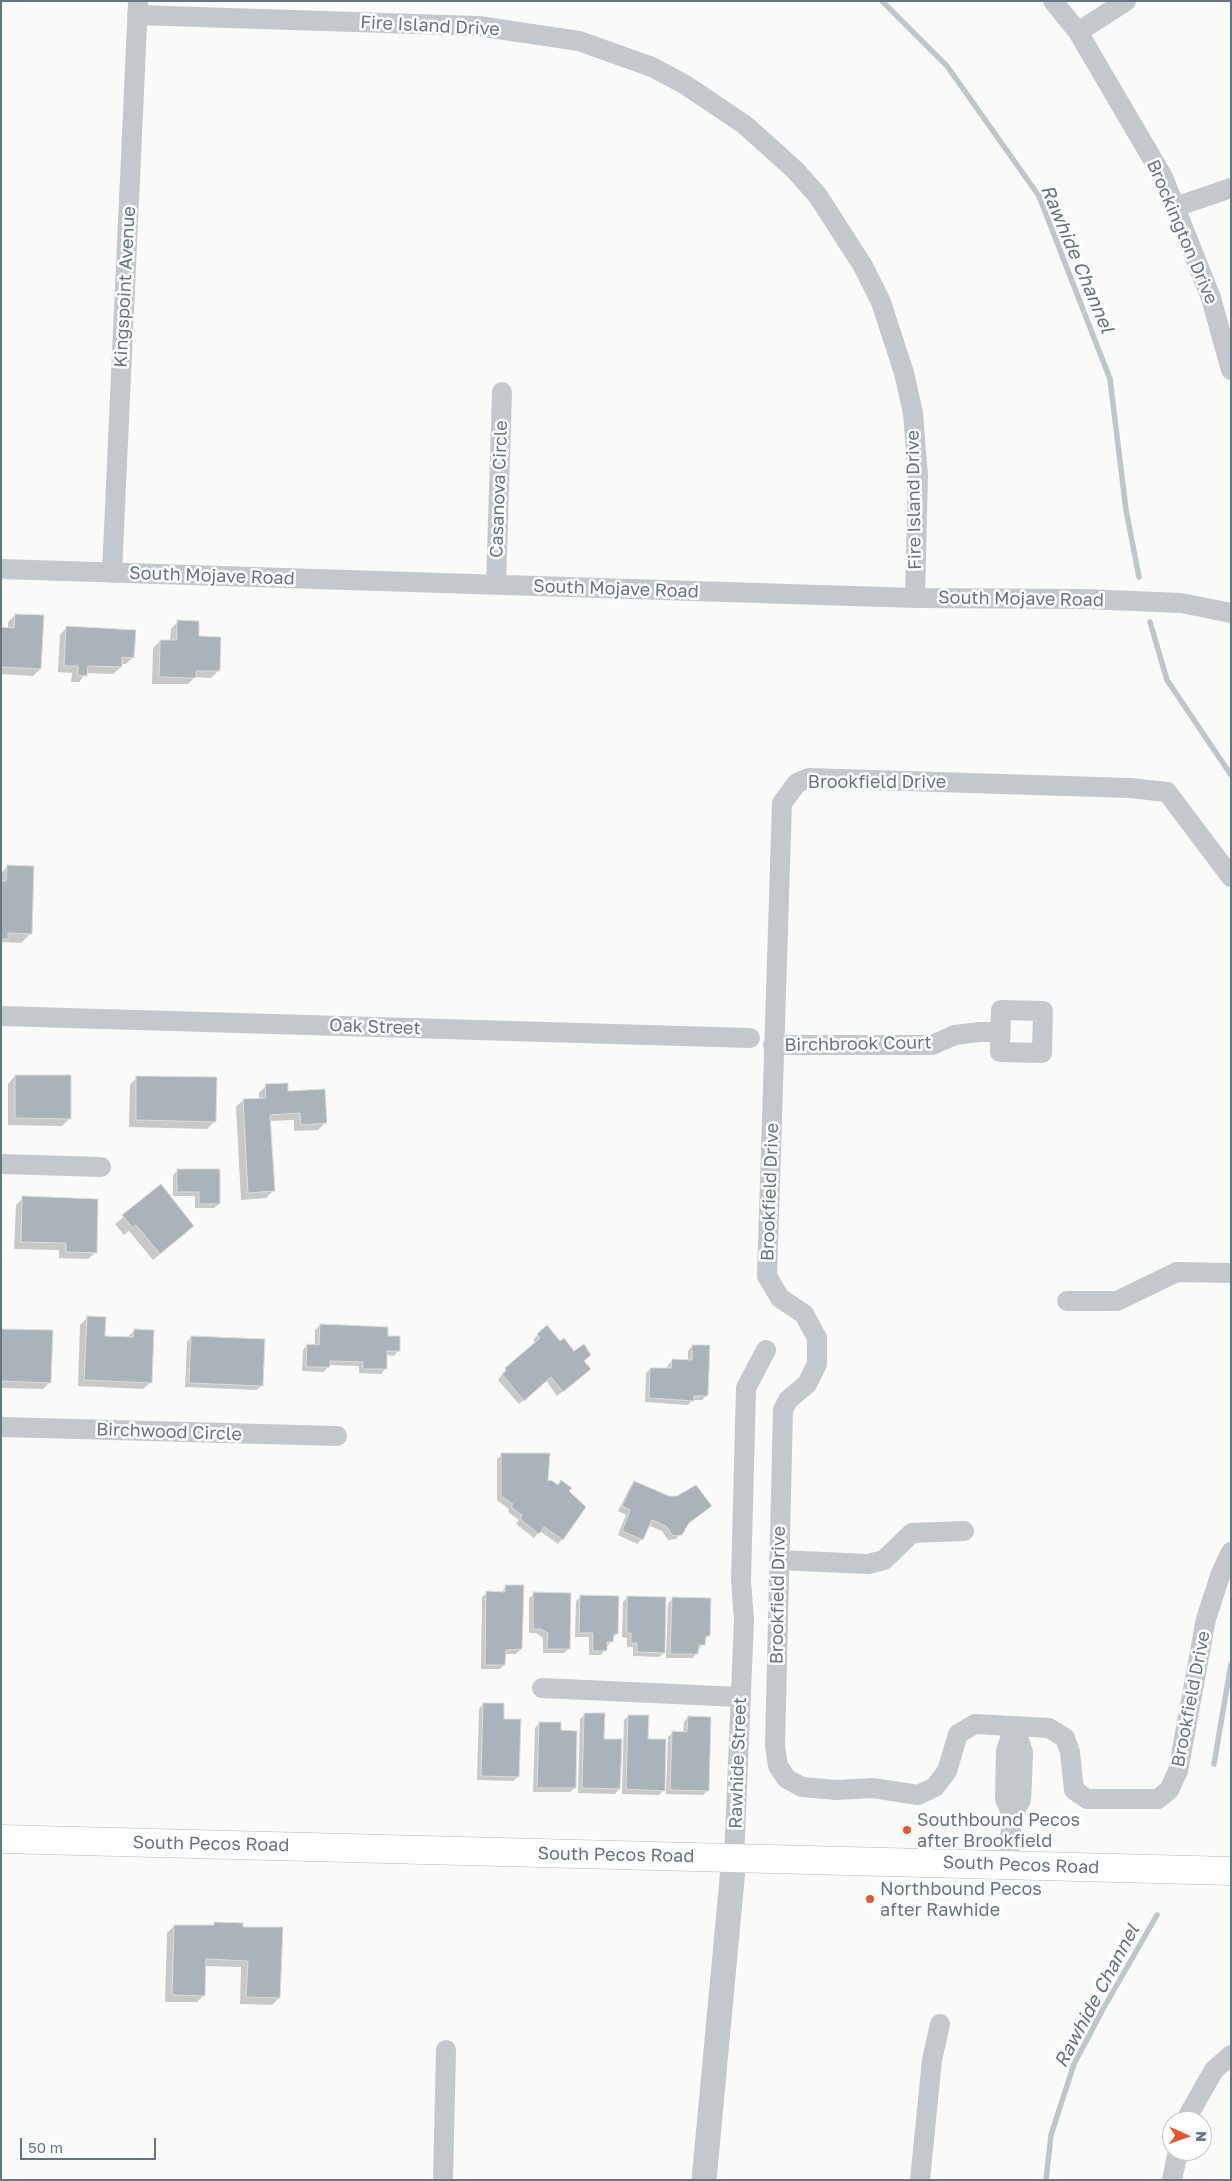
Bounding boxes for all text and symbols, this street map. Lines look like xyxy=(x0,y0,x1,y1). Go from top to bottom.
street label: Fire Island Drive xyxy=(360,12,500,40)
street label: Brockington Drive xyxy=(1142,157,1222,307)
water label: Rawhide Channel xyxy=(1036,182,1118,336)
street label: Kingspoint Avenue xyxy=(110,206,140,368)
street label: Casanova Circle xyxy=(486,420,512,558)
street label: Fire Island Drive xyxy=(902,430,926,570)
street label: South Mojave Road xyxy=(129,562,295,590)
street label: South Mojave Road xyxy=(533,575,699,603)
street label: South Mojave Road xyxy=(938,587,1104,611)
street label: Brookfield Drive xyxy=(808,771,946,793)
street label: Oak Street xyxy=(329,1015,421,1039)
street label: Birchbrook Court xyxy=(784,1032,932,1056)
street label: Brookfield Drive xyxy=(757,1123,783,1261)
street label: Birchwood Circle xyxy=(96,1419,242,1445)
street label: Brookfield Drive xyxy=(766,1526,790,1664)
street label: Brookfield Drive xyxy=(1167,1629,1215,1769)
street label: Rawhide Street xyxy=(725,1697,751,1829)
place label: Southbound Pecos after Brookfield xyxy=(917,1809,1080,1852)
marker: Southbound Pecos after Brookfield xyxy=(901,1824,913,1836)
street label: South Pecos Road xyxy=(132,1832,290,1856)
street label: South Pecos Road xyxy=(537,1843,695,1867)
street label: South Pecos Road xyxy=(942,1851,1100,1879)
place label: Northbound Pecos after Rawhide xyxy=(880,1878,1042,1920)
marker: Northbound Pecos after Rawhide xyxy=(864,1893,876,1905)
water label: Rawhide Channel xyxy=(1050,1921,1144,2071)
north arrow xyxy=(1162,2111,1212,2161)
scale bar xyxy=(22,2128,159,2160)
text: N xyxy=(1193,2131,1210,2142)
text: 50 m xyxy=(28,2138,63,2156)

